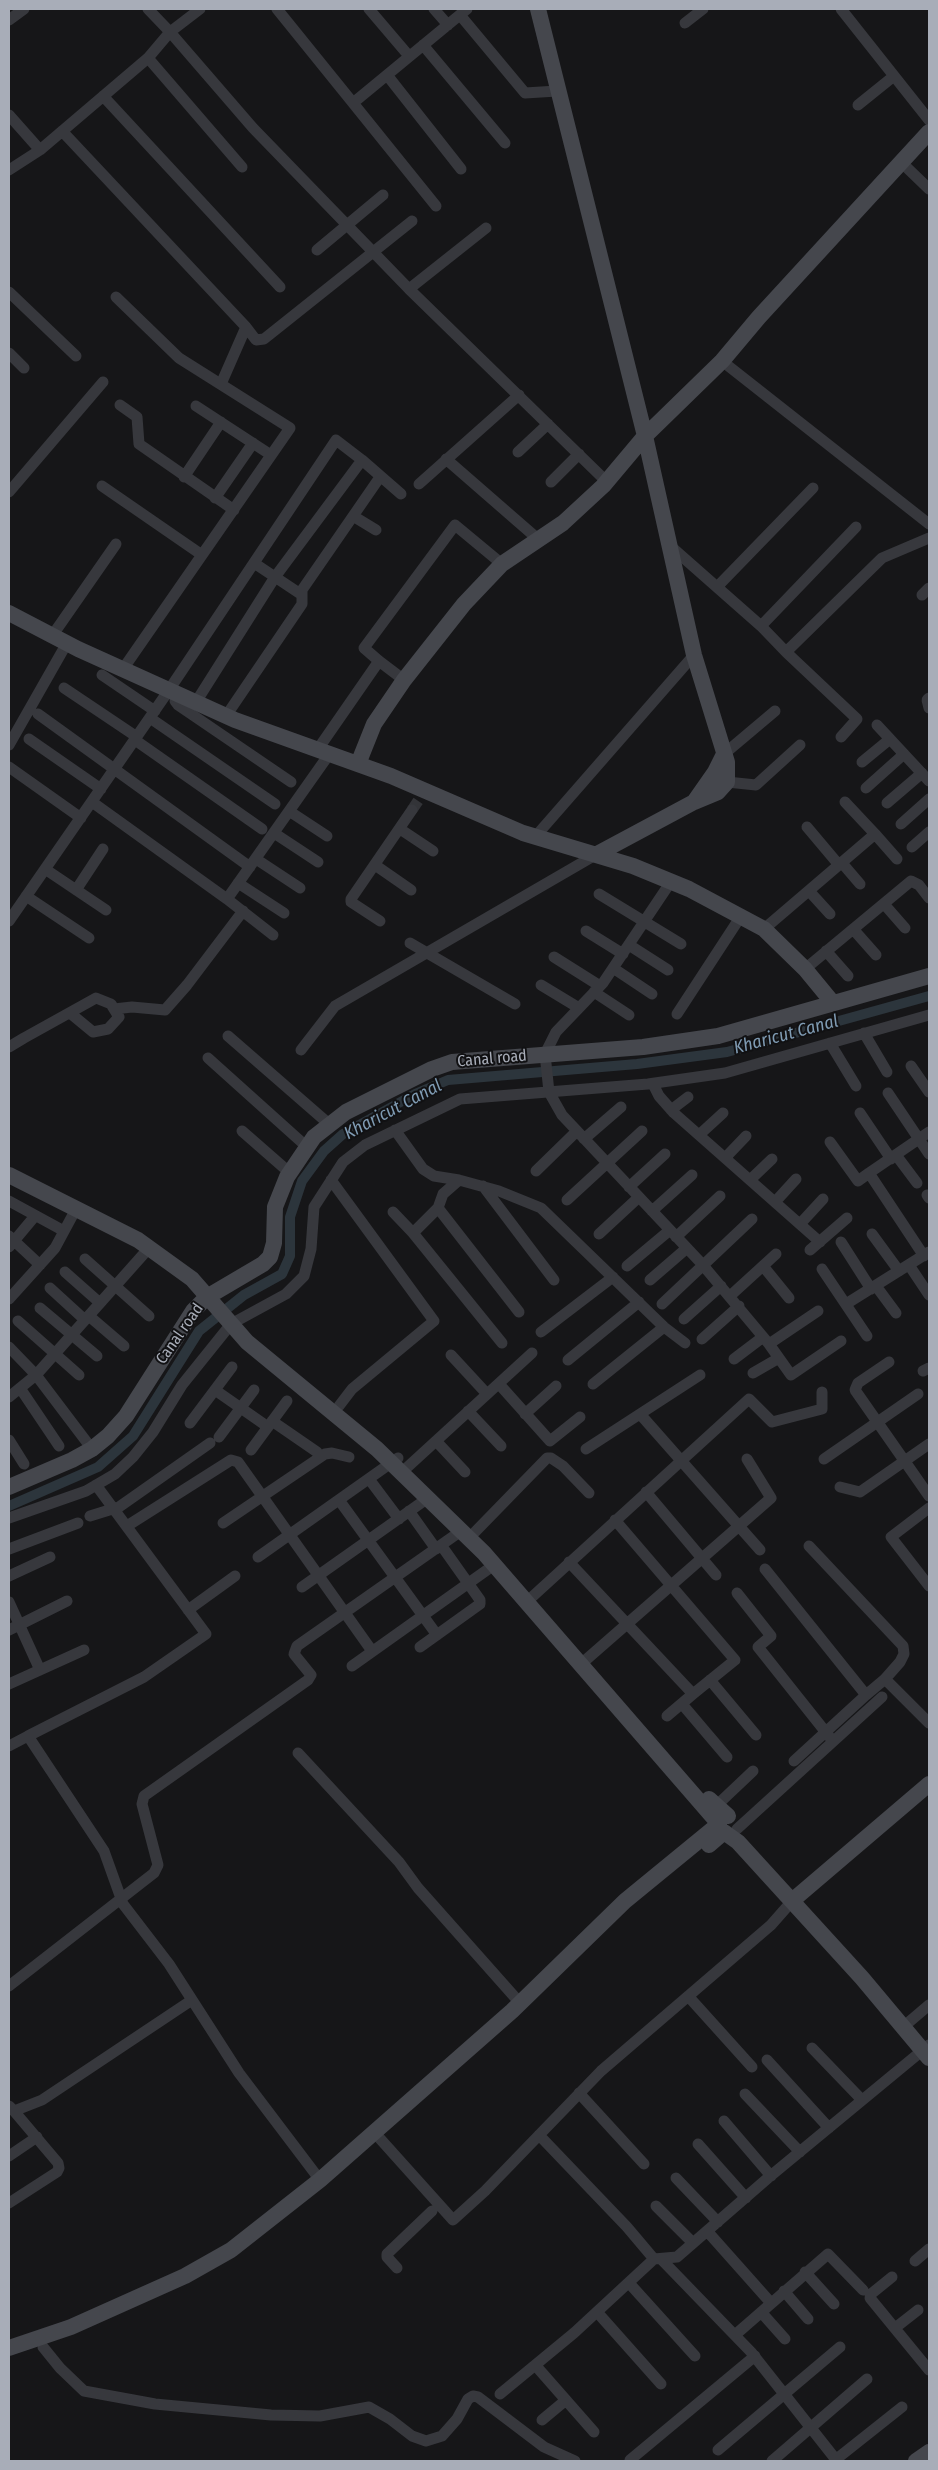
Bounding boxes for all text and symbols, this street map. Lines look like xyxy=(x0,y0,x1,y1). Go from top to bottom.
water label: Kharicut Canal xyxy=(731,1011,841,1059)
street label: Canal road xyxy=(456,1046,528,1072)
water label: Kharicut Canal xyxy=(340,1075,446,1145)
street label: Canal road xyxy=(152,1300,208,1368)

